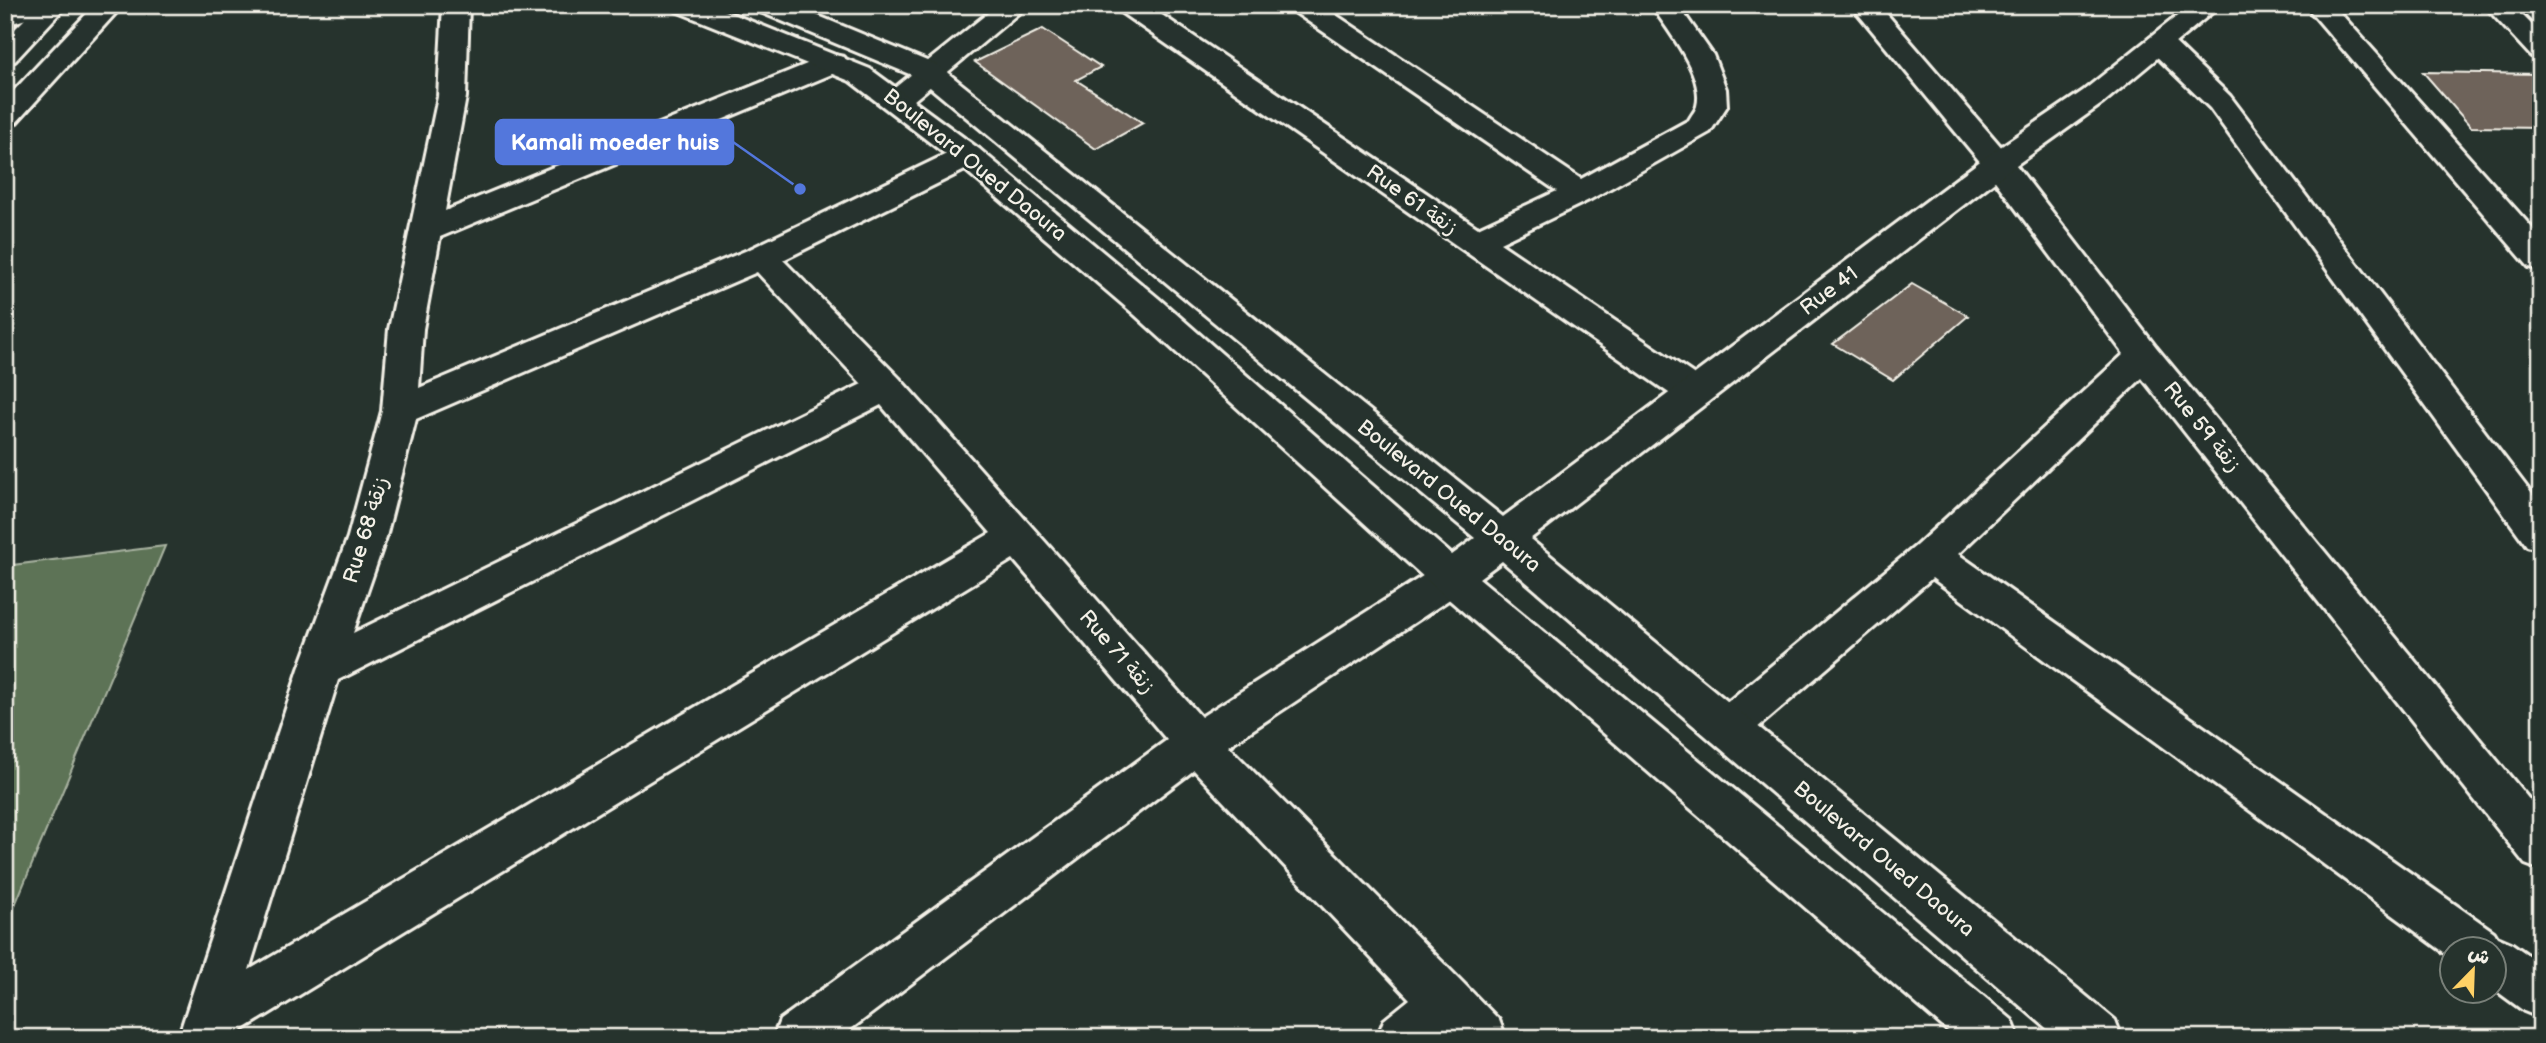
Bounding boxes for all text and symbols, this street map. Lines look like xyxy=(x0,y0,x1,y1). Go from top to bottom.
street label: Boulevard Oued Daoura xyxy=(878,83,1072,247)
callout: Kamali moeder huis xyxy=(496,120,733,164)
text: Kamali moeder huis xyxy=(511,129,719,157)
street label: Rue 61 زنقة xyxy=(1361,159,1463,241)
street label: Rue 41 xyxy=(1795,261,1863,321)
street label: Rue 59 زنقة xyxy=(2158,377,2246,477)
street label: Boulevard Oued Daoura xyxy=(1352,414,1546,578)
street label: Rue 68 زنقة xyxy=(338,474,394,586)
street label: Rue 71 زنقة xyxy=(1074,605,1160,699)
street label: Boulevard Oued Daoura xyxy=(1788,776,1980,942)
north arrow xyxy=(2438,934,2508,1004)
text: ش xyxy=(2465,941,2493,970)

